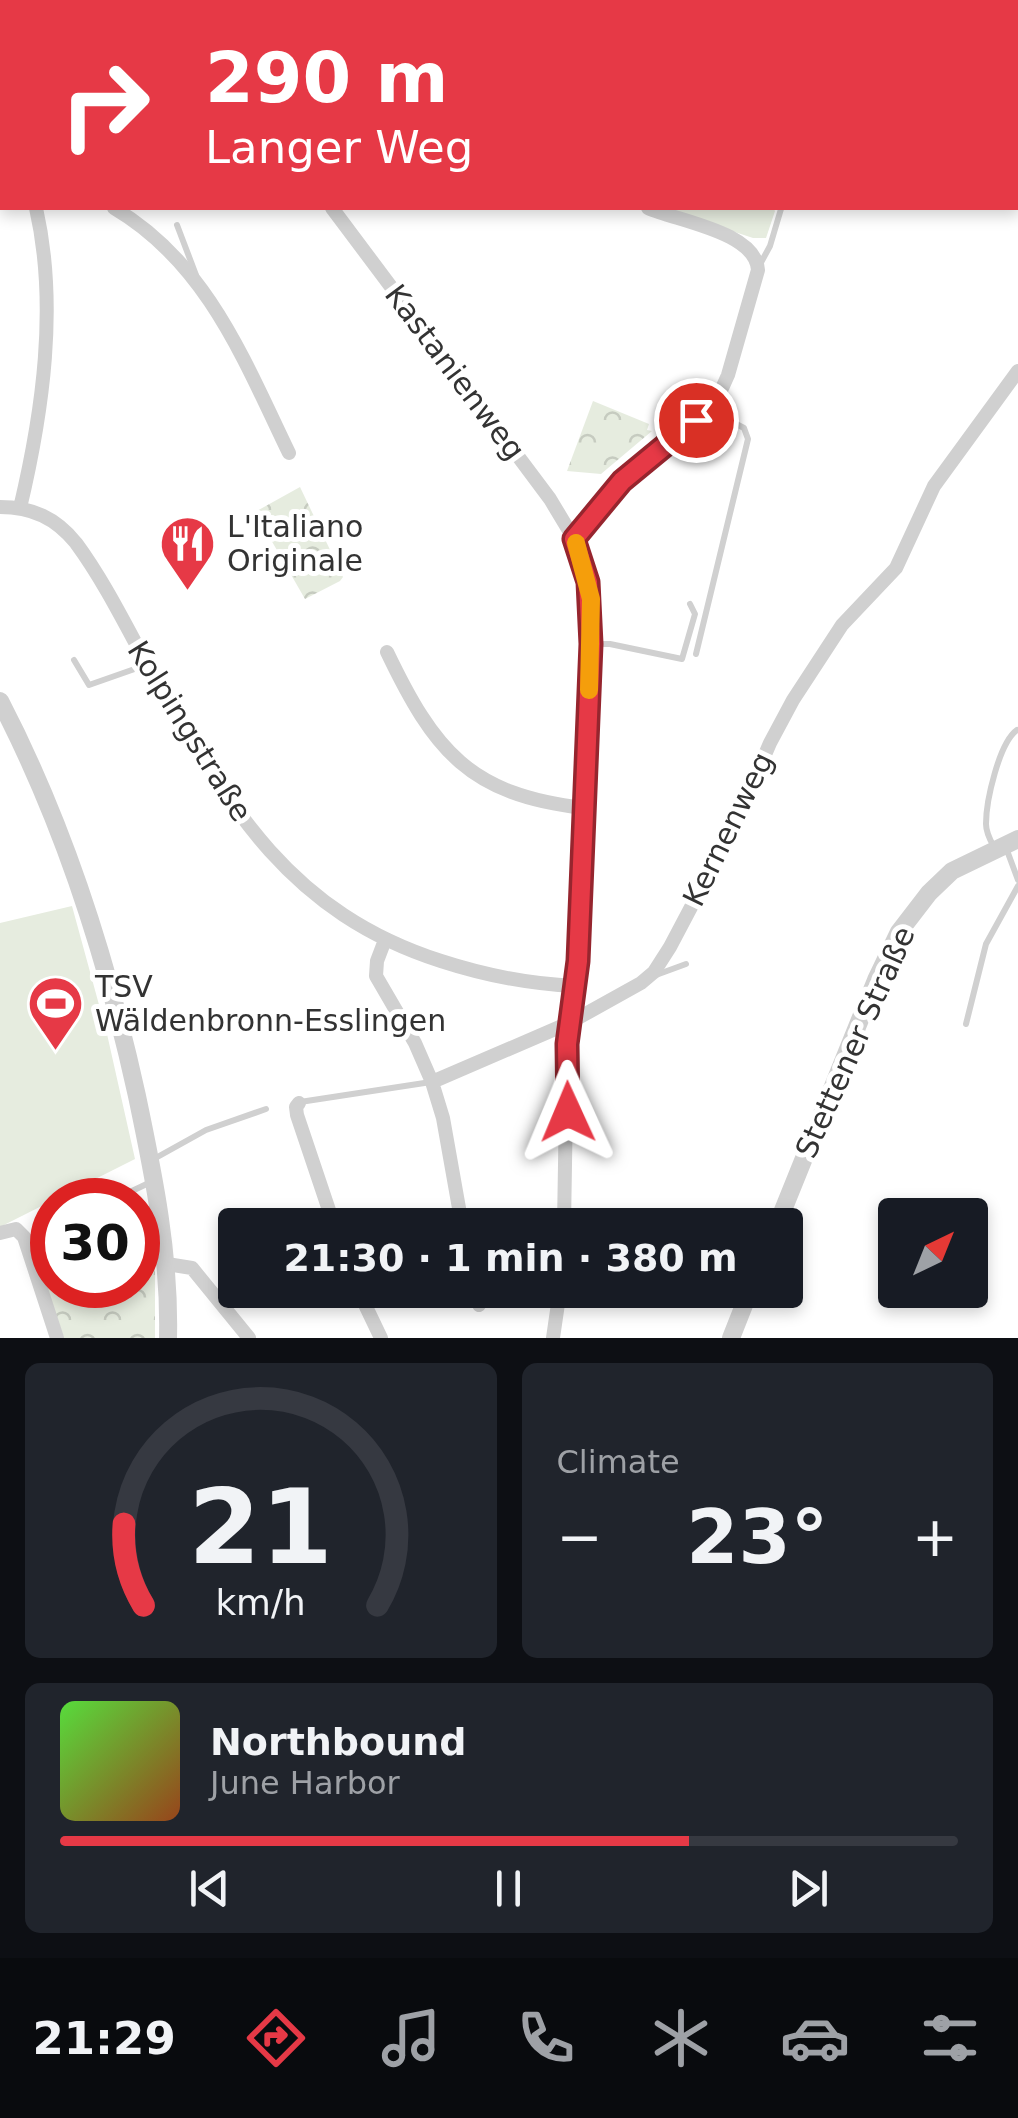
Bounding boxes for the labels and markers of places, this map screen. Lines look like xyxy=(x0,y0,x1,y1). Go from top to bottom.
pin xyxy=(654,378,739,463)
place label: L'Italiano Originale xyxy=(227,509,363,578)
restaurant icon: L'Italiano Originale xyxy=(158,513,218,592)
place label: TSV Wäldenbronn-Esslingen xyxy=(94,969,446,1038)
sports icon: TSV Wäldenbronn-Esslingen xyxy=(26,973,86,1052)

